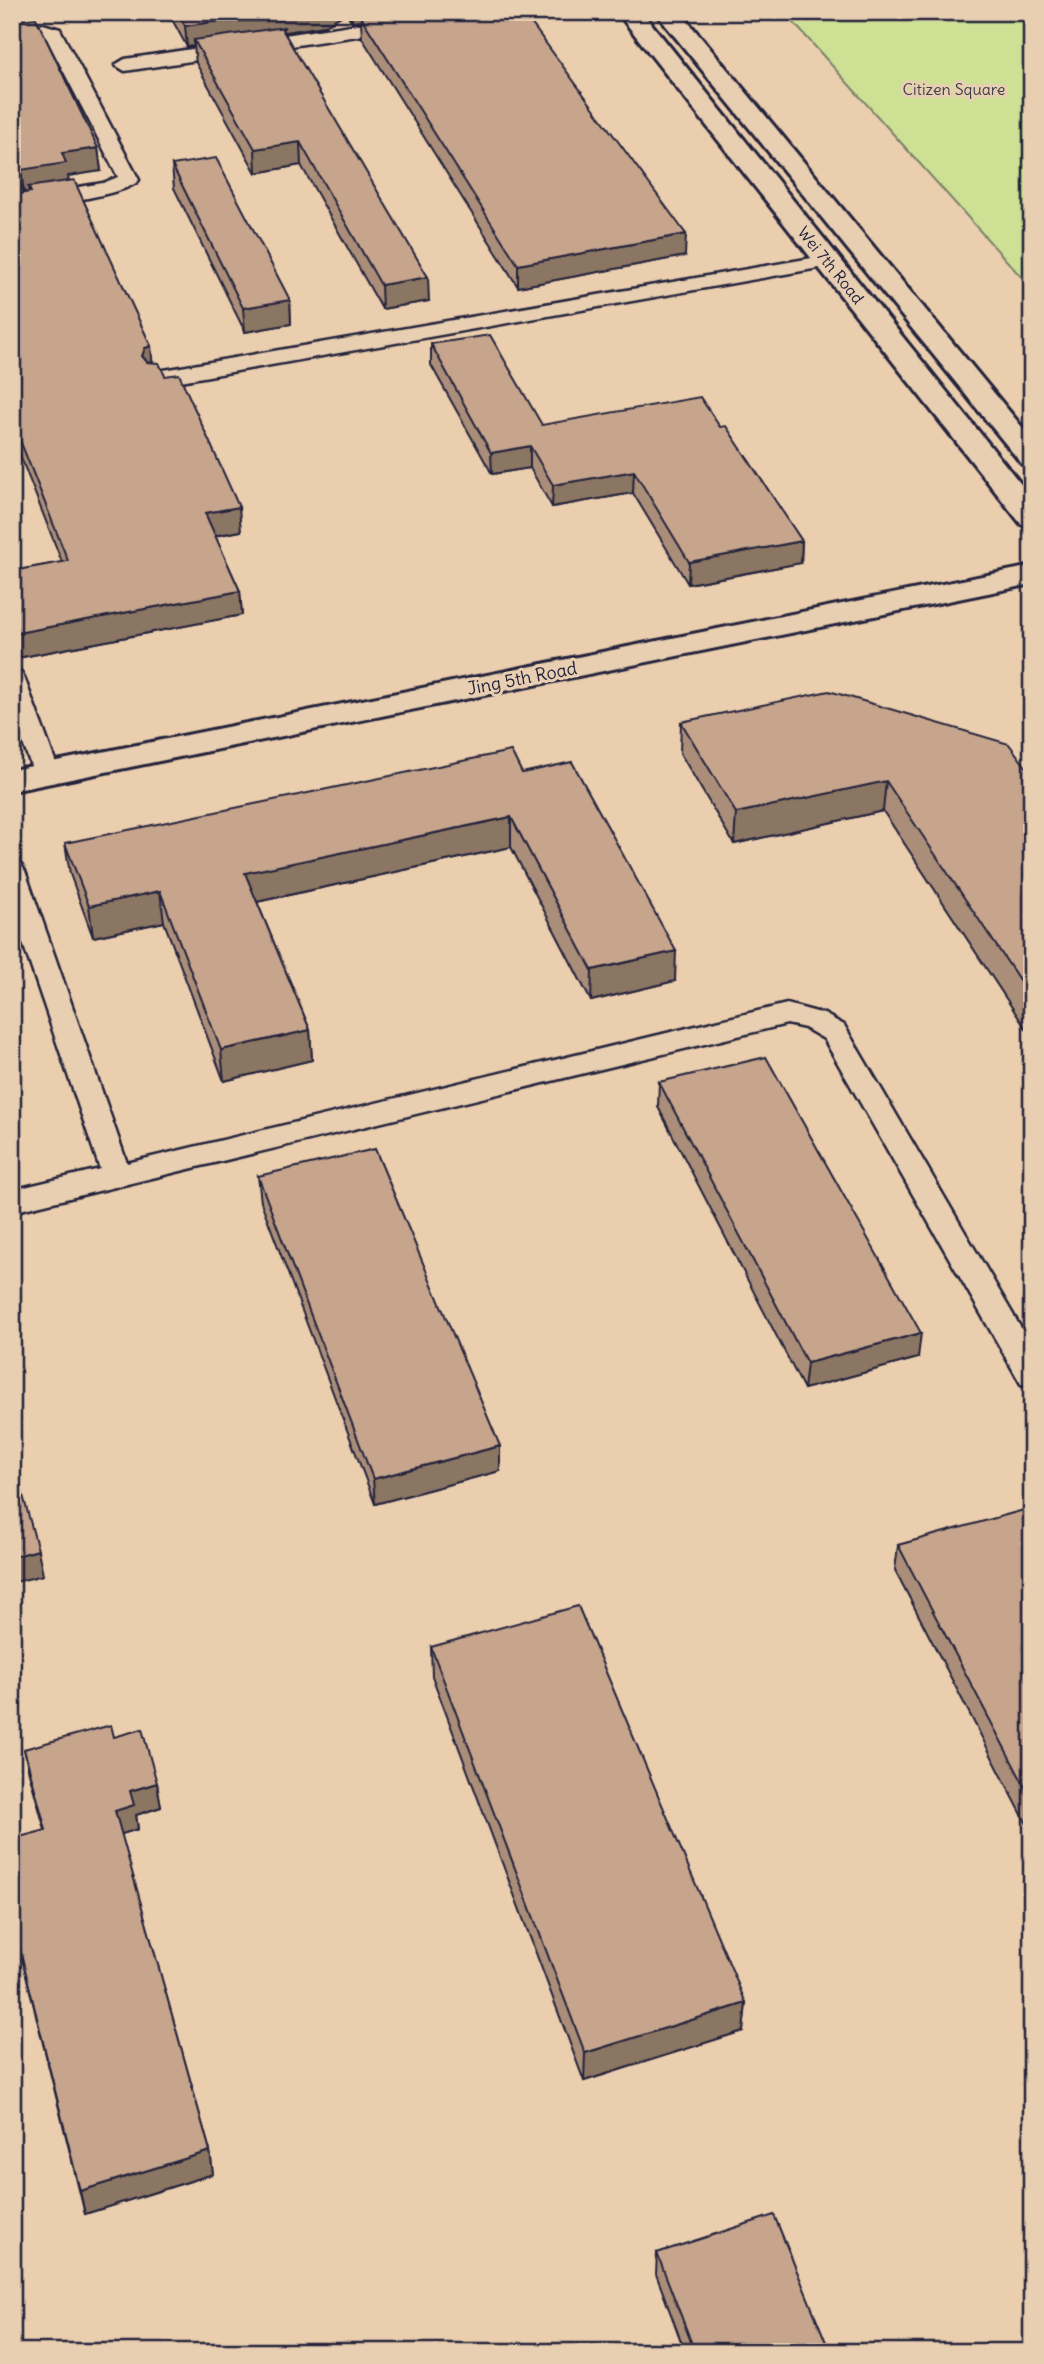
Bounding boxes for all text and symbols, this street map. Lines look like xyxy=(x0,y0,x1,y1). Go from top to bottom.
park label: Citizen Square xyxy=(903,79,1005,99)
street label: Wei 7th Road xyxy=(794,222,868,308)
street label: Jing 5th Road xyxy=(465,656,579,700)

